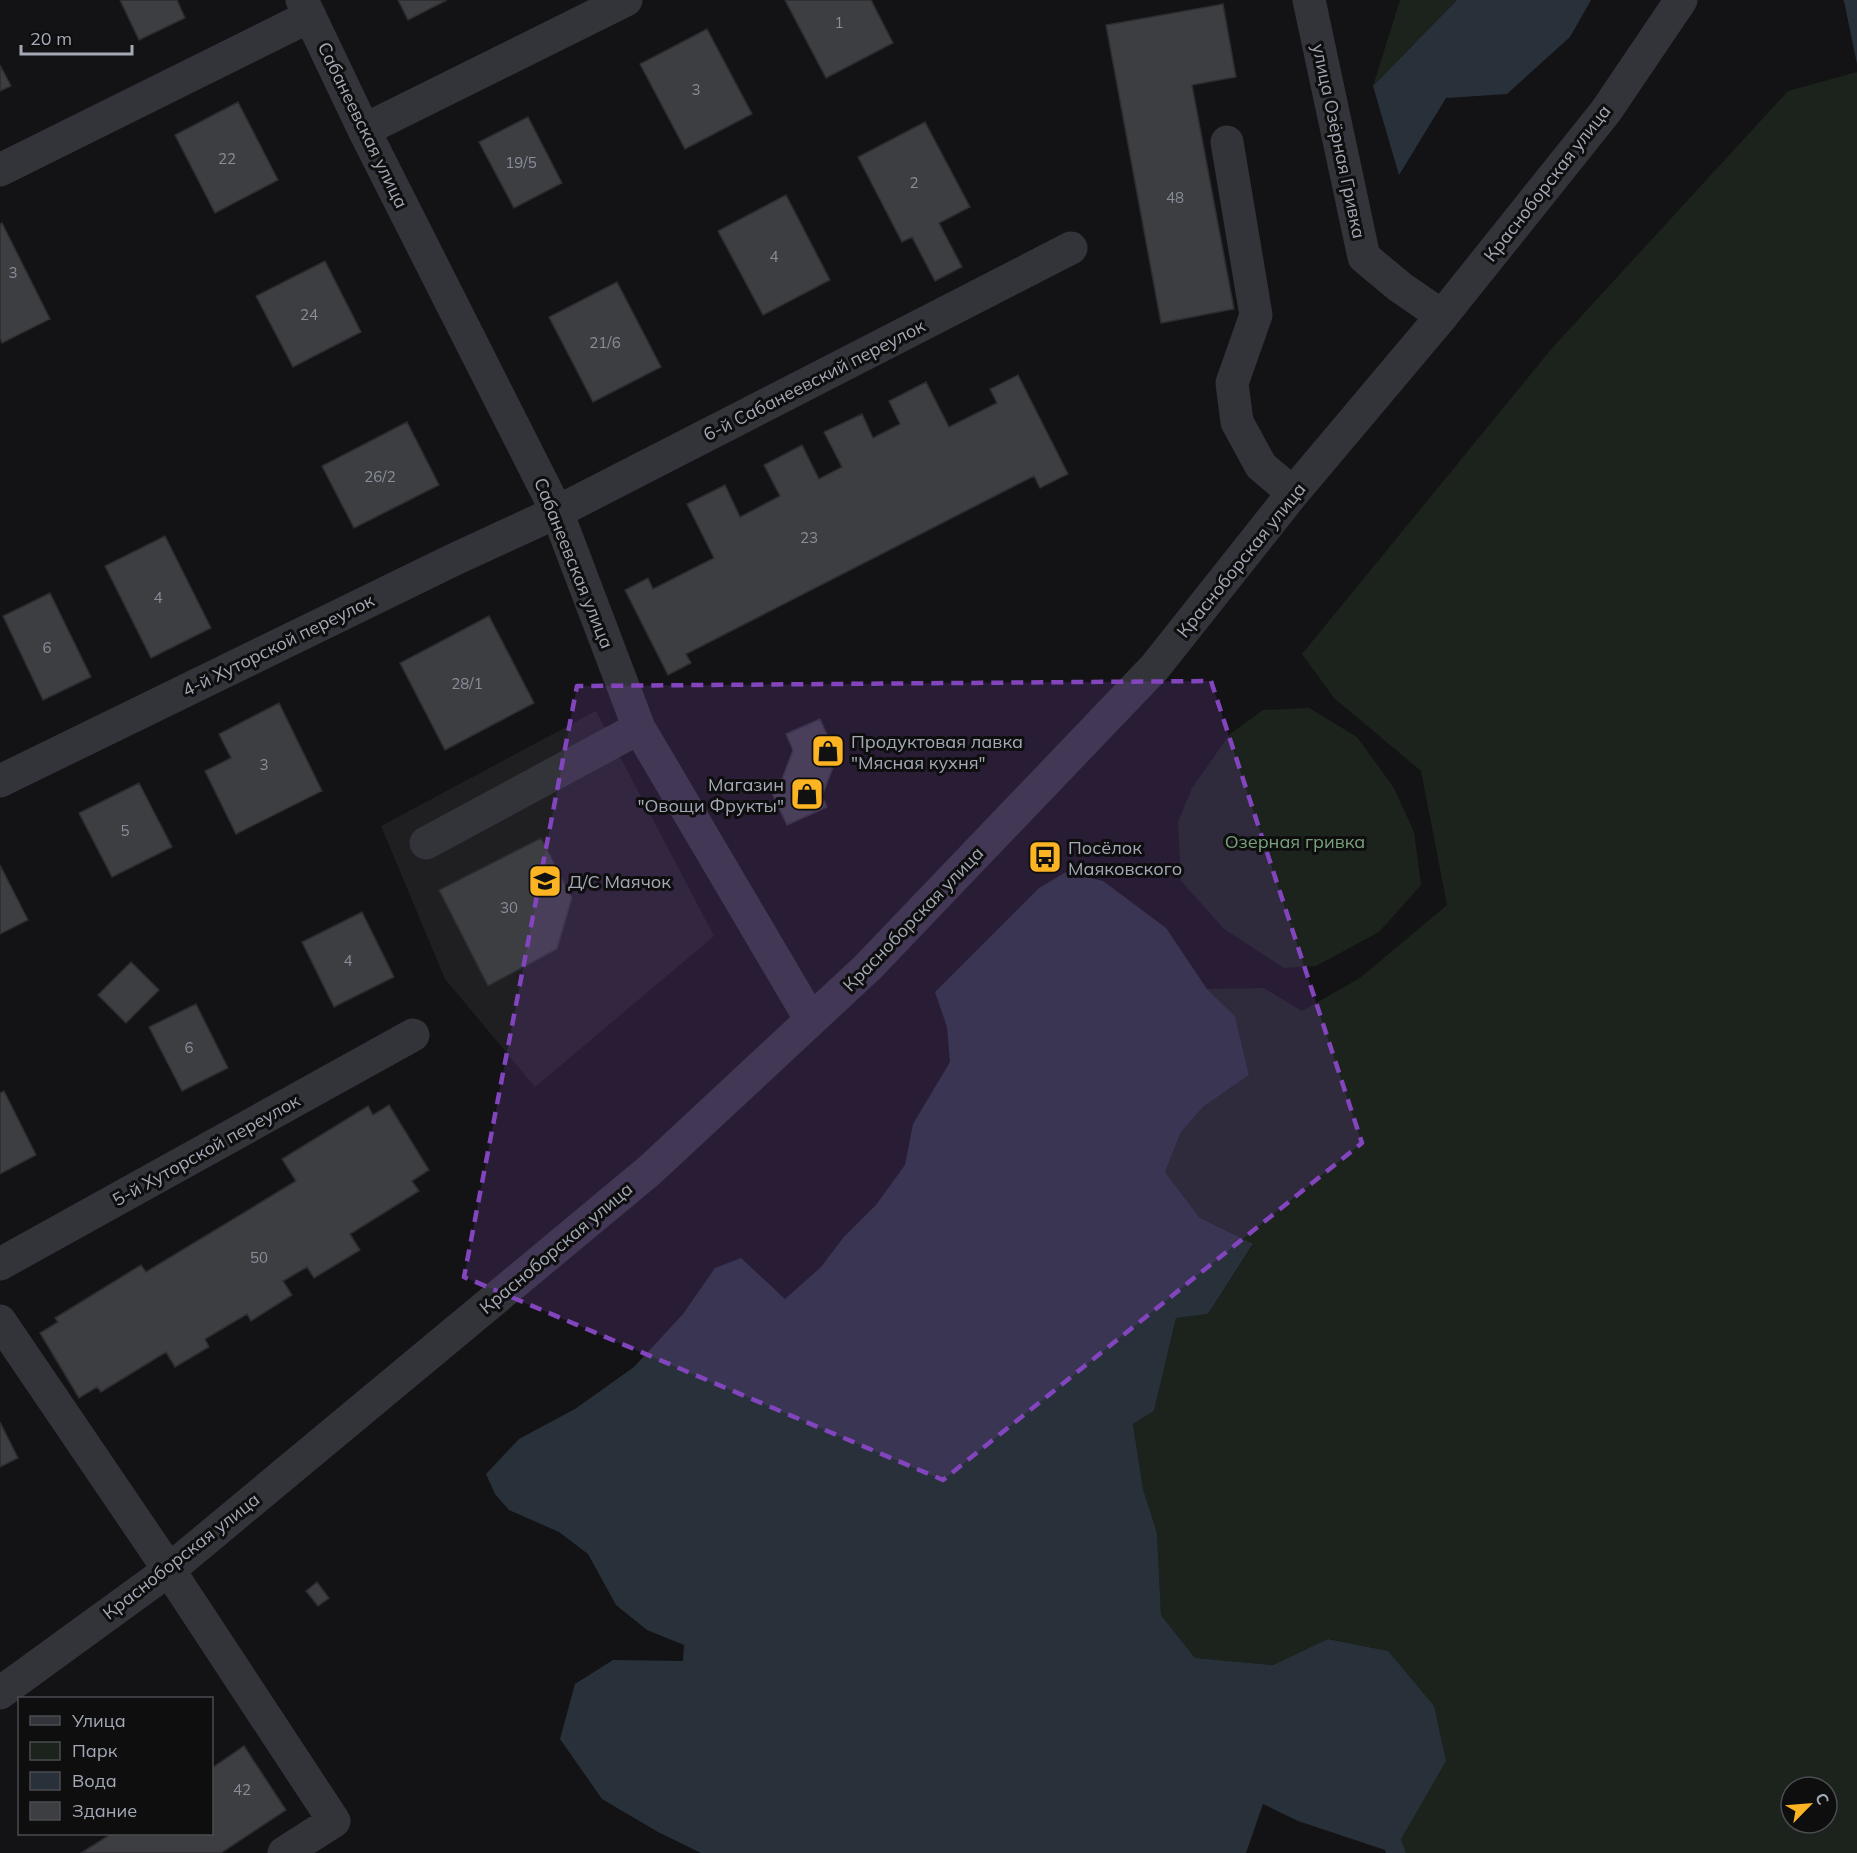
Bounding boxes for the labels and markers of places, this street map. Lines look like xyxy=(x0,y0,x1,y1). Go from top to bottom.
place label: Продуктовая лавка "Мясная кухня" xyxy=(851,730,1023,774)
shop icon: Продуктовая лавка "Мясная кухня" xyxy=(810,733,846,769)
place label: Магазин "Овощи Фрукты" xyxy=(637,773,784,817)
shop icon: Магазин "Овощи Фрукты" xyxy=(789,776,825,812)
place label: Посёлок Маяковского xyxy=(1068,836,1182,880)
bus stop icon: Посёлок Маяковского xyxy=(1027,839,1063,875)
school or university icon: Д/С Маячок xyxy=(527,863,563,899)
place label: Д/С Маячок xyxy=(568,870,671,893)

